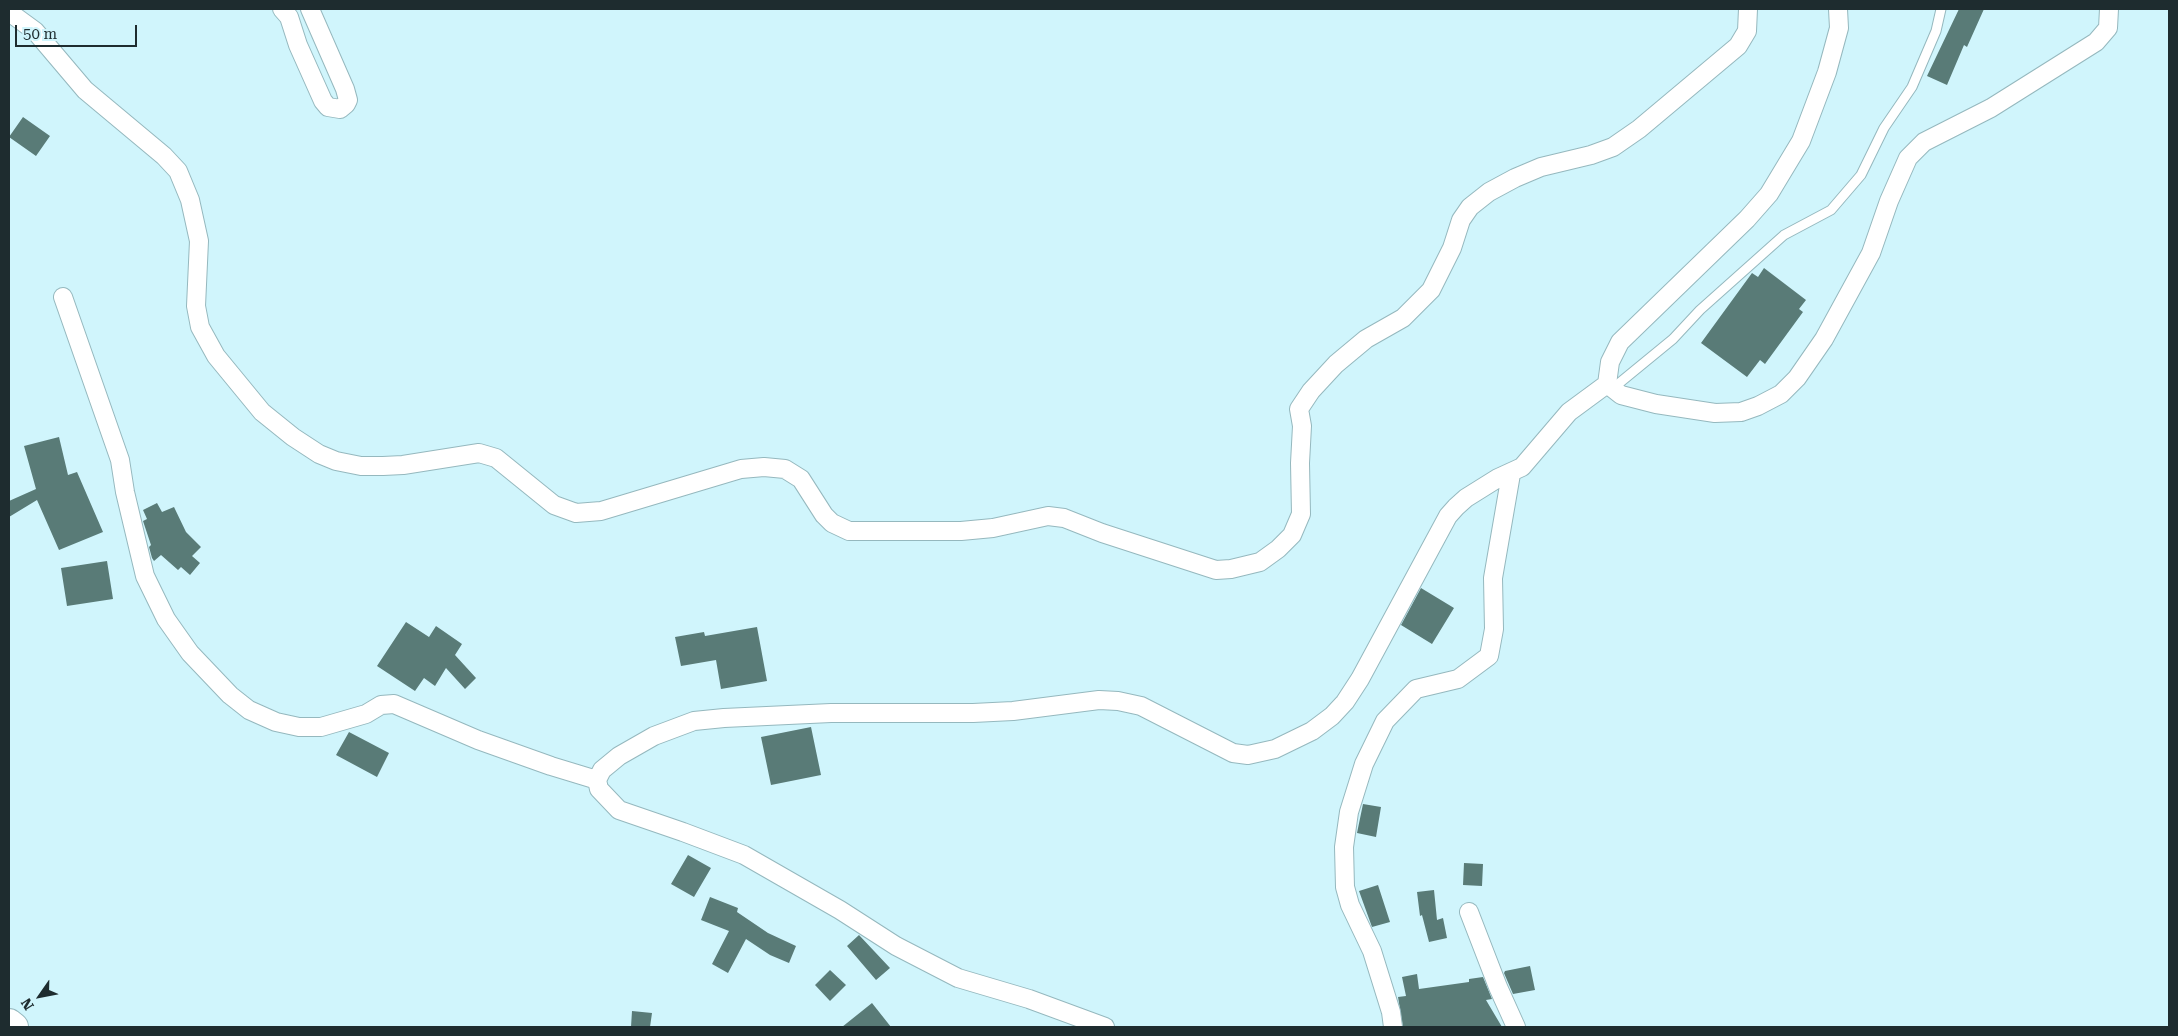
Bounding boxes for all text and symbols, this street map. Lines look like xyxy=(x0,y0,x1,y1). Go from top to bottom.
scale bar xyxy=(18,15,140,47)
text: 50 m xyxy=(23,25,57,43)
north arrow xyxy=(15,971,65,1021)
text: N xyxy=(18,995,37,1013)

